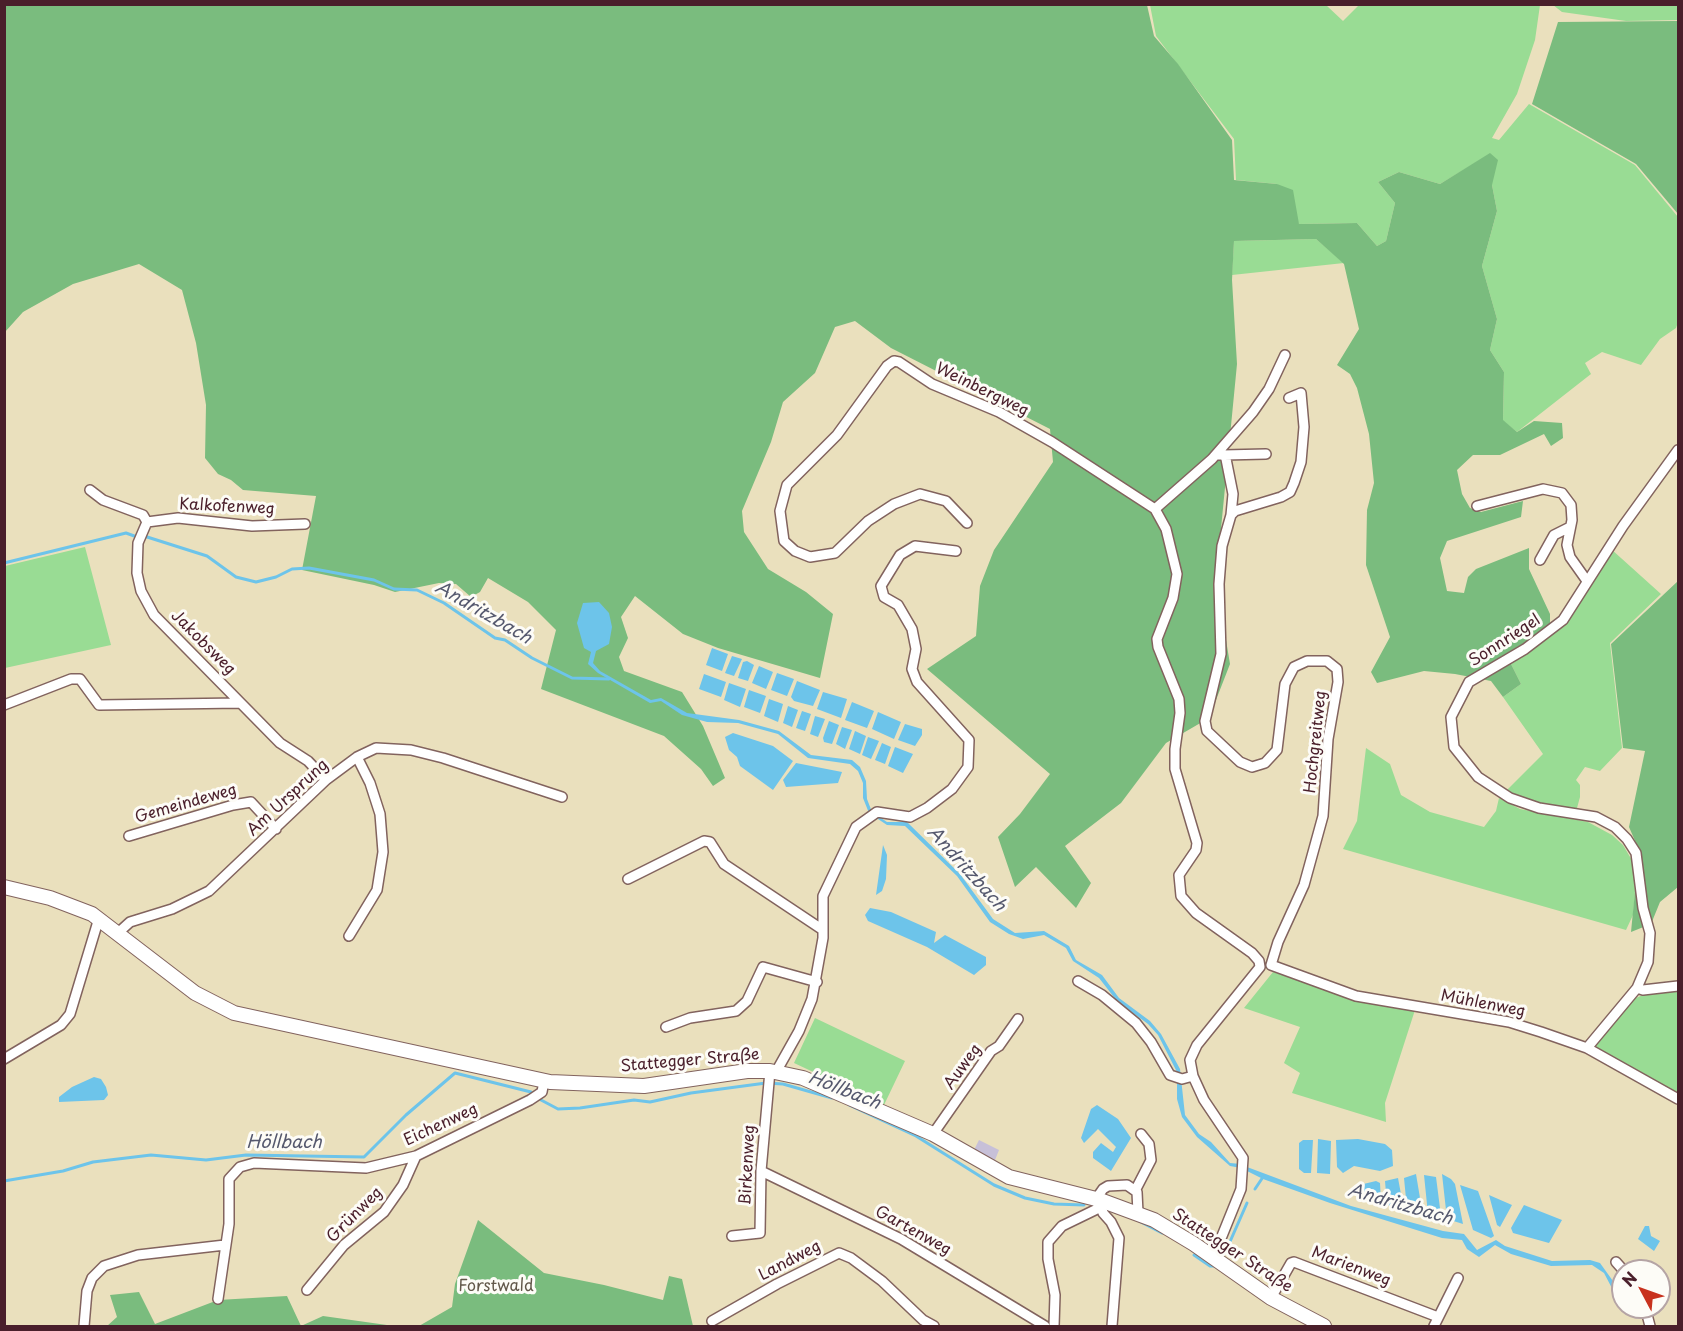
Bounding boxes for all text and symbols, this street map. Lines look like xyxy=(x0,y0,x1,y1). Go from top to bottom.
street label: Weinbergweg xyxy=(932,359,1032,421)
street label: Kalkofenweg xyxy=(179,495,275,519)
water label: Andritzbach xyxy=(431,577,535,649)
street label: Jakobsweg xyxy=(167,607,239,679)
street label: Sonnriegel xyxy=(1466,611,1544,671)
street label: Hochgreitweg xyxy=(1301,690,1331,794)
street label: Am Ursprung xyxy=(244,756,332,840)
street label: Gemeindeweg xyxy=(133,780,239,828)
water label: Andritzbach xyxy=(922,822,1010,916)
street label: Mühlenweg xyxy=(1439,986,1527,1022)
street label: Auweg xyxy=(940,1041,986,1093)
street label: Stattegger Straße xyxy=(620,1045,760,1077)
water label: Höllbach xyxy=(805,1067,883,1115)
street label: Eichenweg xyxy=(401,1100,481,1150)
street label: Birkenweg xyxy=(736,1124,760,1206)
water label: Höllbach xyxy=(246,1132,322,1154)
water label: Andritzbach xyxy=(1345,1180,1455,1230)
street label: Grünweg xyxy=(323,1183,387,1247)
street label: Gartenweg xyxy=(872,1202,954,1260)
street label: Stattegger Straße xyxy=(1168,1205,1296,1297)
street label: Landweg xyxy=(756,1237,824,1285)
street label: Marienweg xyxy=(1309,1243,1393,1291)
north arrow xyxy=(1611,1259,1671,1319)
text: N xyxy=(1616,1266,1642,1291)
park label: Forstwald xyxy=(458,1277,534,1297)

